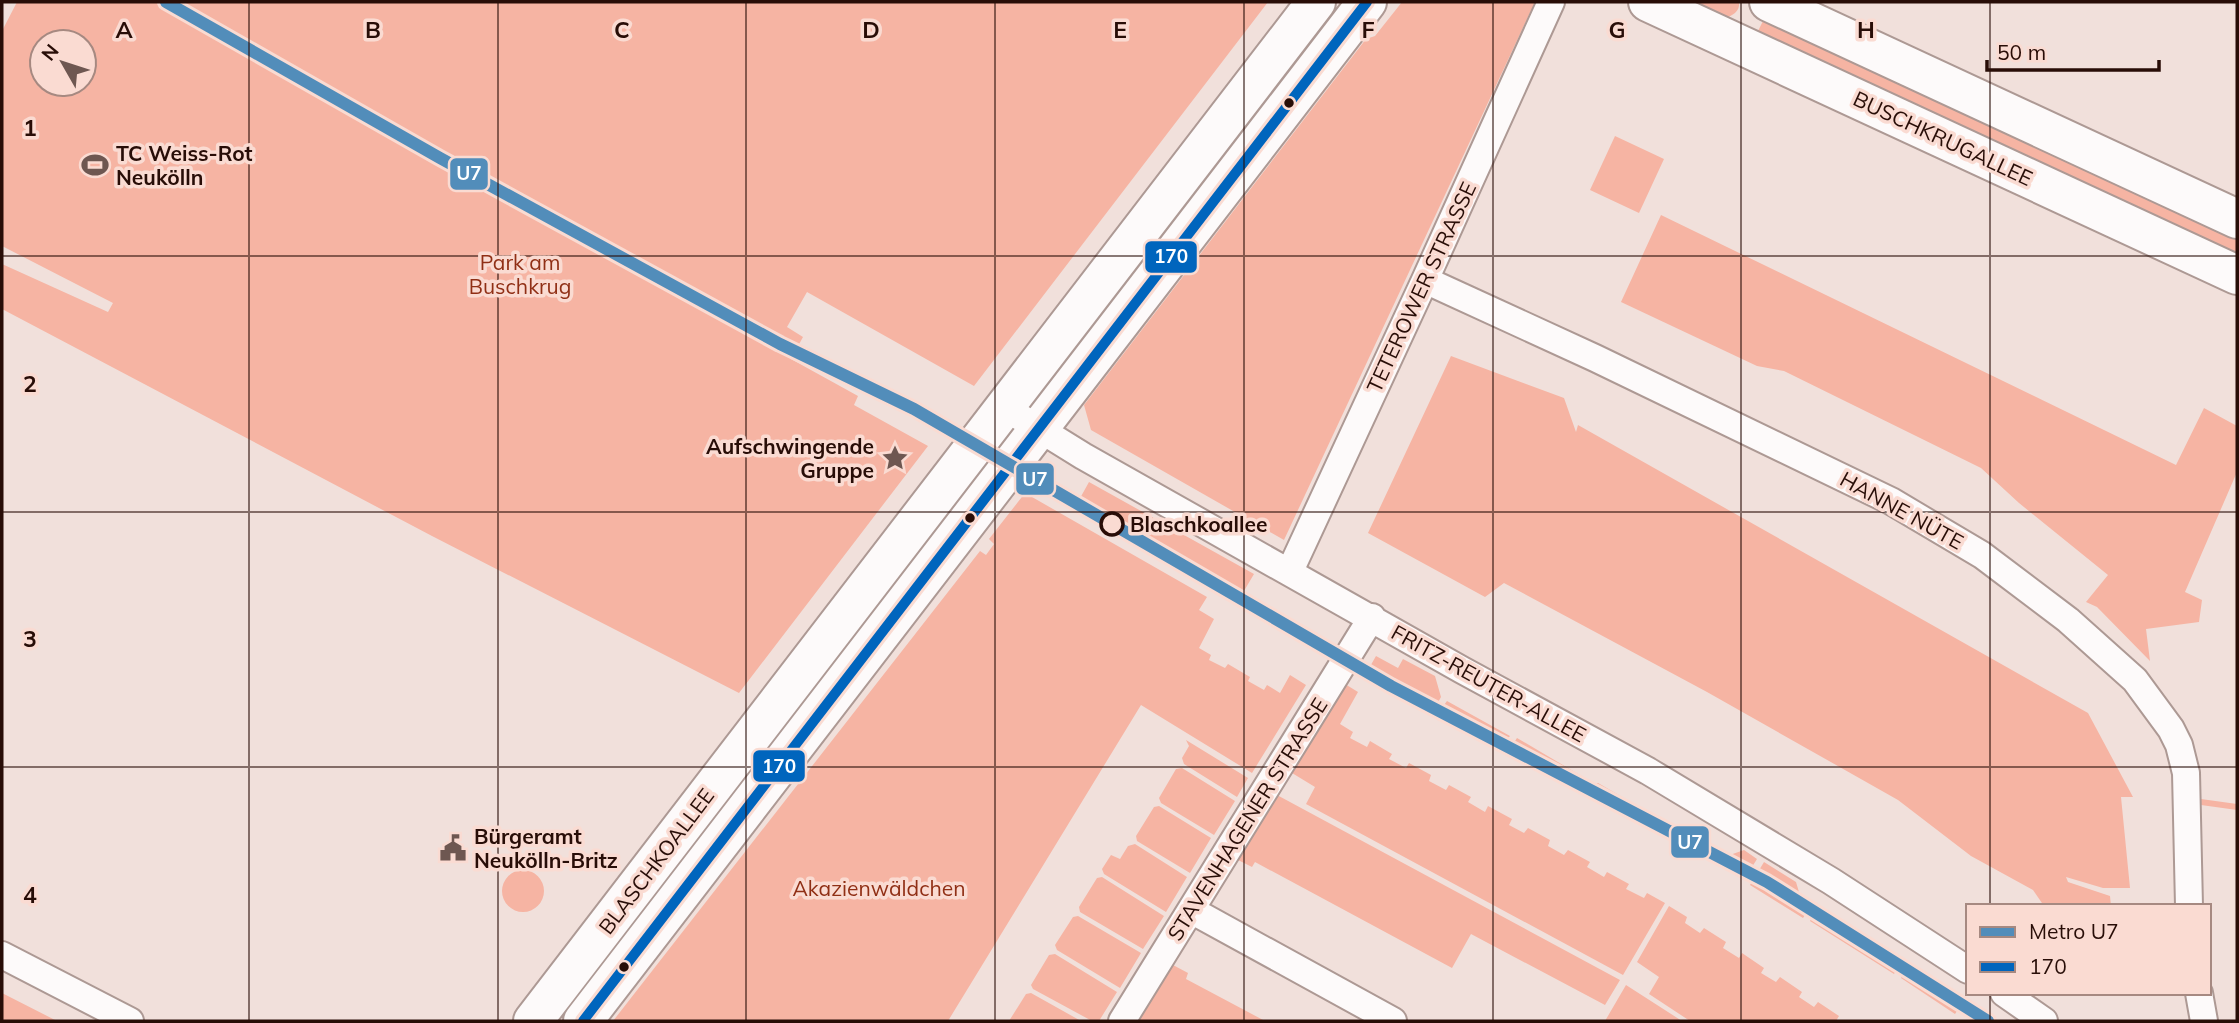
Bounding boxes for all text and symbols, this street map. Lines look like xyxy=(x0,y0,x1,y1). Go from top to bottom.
text: A xyxy=(115,15,133,44)
text: B xyxy=(365,15,381,44)
text: C xyxy=(614,15,630,44)
text: D xyxy=(862,15,880,44)
text: E xyxy=(1113,15,1127,44)
text: F xyxy=(1361,15,1375,44)
text: G xyxy=(1608,15,1626,44)
text: H xyxy=(1857,15,1875,44)
north arrow xyxy=(28,28,98,98)
scale bar xyxy=(1987,28,2158,72)
text: N xyxy=(36,39,64,65)
text: 50 m xyxy=(1997,39,2046,65)
street label: BUSCHKRUGALLEE xyxy=(1849,85,2037,191)
unlabelled marker xyxy=(1282,96,1296,110)
text: 1 xyxy=(23,113,37,142)
place label: TC Weiss-Rot Neukölln xyxy=(116,140,252,190)
sports icon: TC Weiss-Rot Neukölln xyxy=(80,150,110,180)
line badge: U7 xyxy=(449,157,489,191)
text: U7 xyxy=(456,161,482,185)
street label: TETEROWER STRASSE xyxy=(1361,178,1481,396)
line badge: 170 xyxy=(1144,240,1198,274)
text: 170 xyxy=(1154,244,1188,268)
park label: Park am Buschkrug xyxy=(469,249,571,299)
text: 2 xyxy=(23,369,37,398)
place label: Aufschwingende Gruppe xyxy=(706,433,874,483)
place icon: Aufschwingende Gruppe xyxy=(880,443,910,473)
line badge: U7 xyxy=(1015,462,1055,496)
street label: HANNE NÜTE xyxy=(1836,465,1968,555)
text: U7 xyxy=(1022,467,1048,491)
unlabelled marker xyxy=(963,511,977,525)
place label: Blaschkoallee xyxy=(1130,511,1268,537)
marker: Blaschkoallee xyxy=(1100,512,1124,536)
street label: FRITZ-REUTER-ALLEE xyxy=(1387,619,1591,747)
text: 3 xyxy=(23,624,37,653)
street label: STAVENHAGENER STRASSE xyxy=(1161,693,1333,945)
line badge: 170 xyxy=(752,749,806,783)
text: 170 xyxy=(762,754,796,778)
street label: BLASCHKOALLEE xyxy=(593,783,719,939)
place label: Bürgeramt Neukölln-Britz xyxy=(474,823,618,873)
line badge: U7 xyxy=(1670,825,1710,859)
text: U7 xyxy=(1677,830,1703,854)
public building icon: Bürgeramt Neukölln-Britz xyxy=(438,833,468,863)
park label: Akazienwäldchen xyxy=(792,875,966,901)
text: 4 xyxy=(23,880,37,909)
legend xyxy=(1966,904,2211,995)
text: Metro U7 xyxy=(2029,918,2119,944)
text: 170 xyxy=(2029,953,2067,979)
unlabelled marker xyxy=(617,960,631,974)

